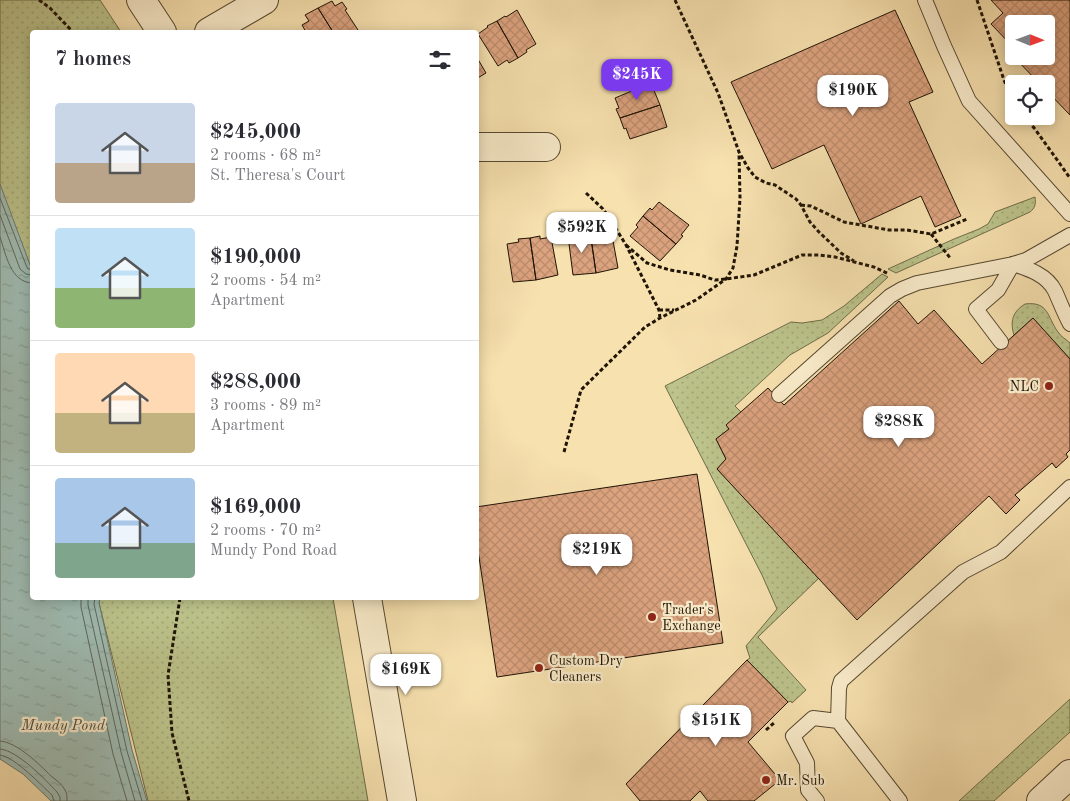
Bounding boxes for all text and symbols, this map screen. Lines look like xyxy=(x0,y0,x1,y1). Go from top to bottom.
north arrow xyxy=(1005,15,1055,65)
map controls xyxy=(1005,15,1055,125)
icon: filters xyxy=(426,46,454,74)
text: 7 homes xyxy=(55,49,131,70)
pin: $245K xyxy=(602,58,672,101)
text: $245K xyxy=(612,67,662,83)
pin: $190K xyxy=(818,74,888,117)
button: locate xyxy=(1005,75,1055,125)
text: $190K xyxy=(828,83,878,99)
text: $245,000 xyxy=(210,122,301,143)
icon: home xyxy=(95,123,155,183)
text: 2 rooms · 68 m² xyxy=(210,148,321,164)
text: St. Theresa's Court xyxy=(210,168,345,184)
pin: $592K xyxy=(547,212,617,254)
text: $592K xyxy=(557,220,607,236)
text: $190,000 xyxy=(210,247,301,268)
icon: home xyxy=(95,248,155,308)
text: 2 rooms · 54 m² xyxy=(210,273,321,289)
text: Apartment xyxy=(210,293,285,309)
text: $288,000 xyxy=(210,372,301,393)
icon: home xyxy=(95,373,155,433)
place label: NLC xyxy=(1009,380,1039,394)
marker: NLC xyxy=(1043,380,1055,392)
text: 3 rooms · 89 m² xyxy=(210,398,321,414)
pin: $288K xyxy=(864,406,934,448)
text: $288K xyxy=(874,414,924,430)
text: Apartment xyxy=(210,418,285,434)
text: $169,000 xyxy=(210,497,301,518)
icon: home xyxy=(95,498,155,558)
text: 2 rooms · 70 m² xyxy=(210,523,321,539)
pin: $219K xyxy=(562,534,632,576)
text: $219K xyxy=(572,542,622,558)
text: Mundy Pond Road xyxy=(210,543,337,559)
place label: Trader's Exchange xyxy=(662,603,721,633)
marker: Trader's Exchange xyxy=(646,611,658,623)
pin: $169K xyxy=(371,654,441,696)
place label: Custom Dry Cleaners xyxy=(549,654,623,684)
text: $169K xyxy=(381,662,431,678)
marker: Custom Dry Cleaners xyxy=(533,662,545,674)
pin: $151K xyxy=(681,704,751,747)
text: $151K xyxy=(691,713,741,729)
water label: Mundy Pond xyxy=(20,719,106,734)
marker: Mr. Sub xyxy=(760,774,772,786)
place label: Mr. Sub xyxy=(776,774,825,788)

